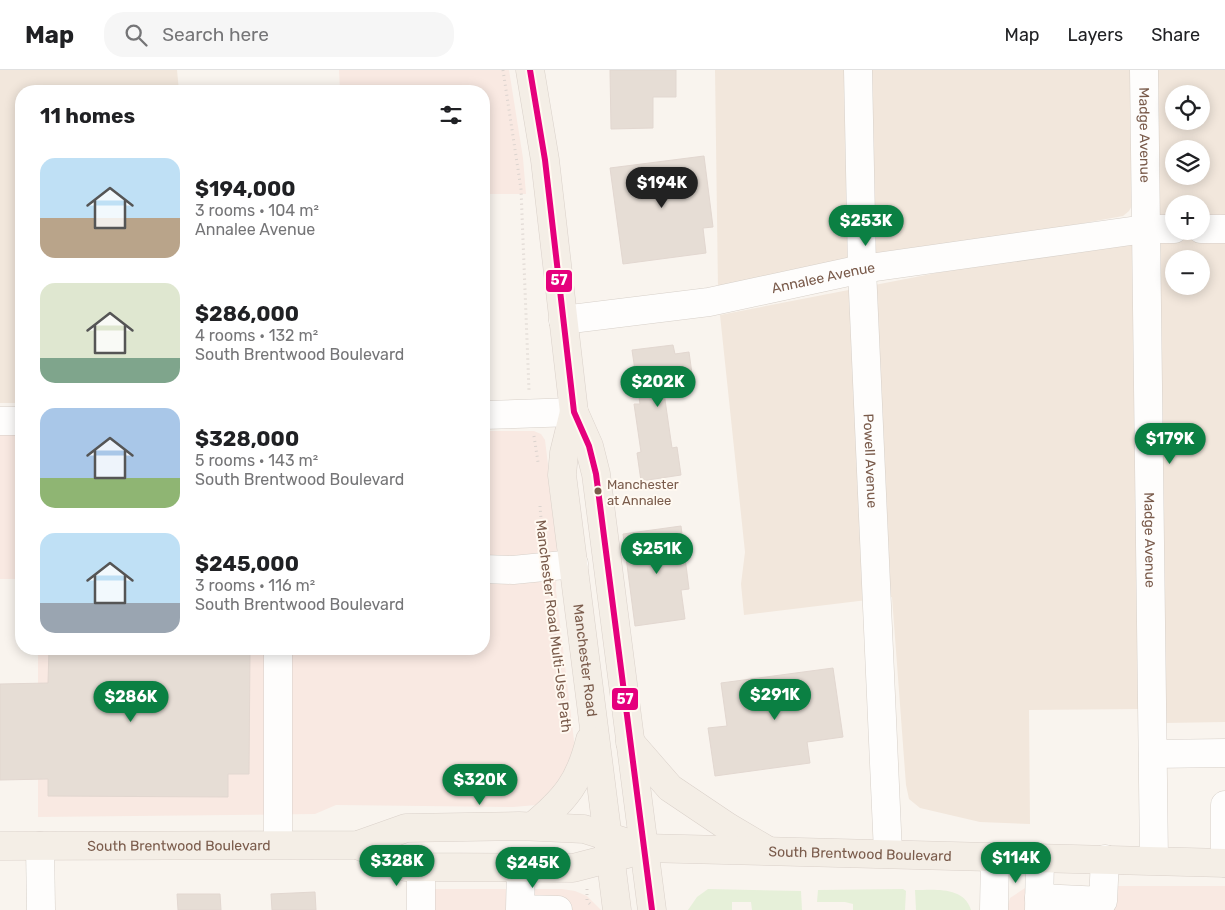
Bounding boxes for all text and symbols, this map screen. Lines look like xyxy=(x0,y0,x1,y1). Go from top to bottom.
search box xyxy=(104,12,454,57)
text: Map xyxy=(25,21,74,49)
icon: search xyxy=(122,21,150,49)
text: Search here xyxy=(162,23,269,46)
text: Map xyxy=(1005,24,1040,46)
text: Layers xyxy=(1068,24,1123,46)
text: Share xyxy=(1151,24,1200,46)
map controls xyxy=(1165,85,1210,295)
button: locate xyxy=(1165,85,1210,130)
street label: Madge Avenue xyxy=(1135,87,1153,183)
icon: filters xyxy=(437,101,465,129)
text: 11 homes xyxy=(40,103,135,128)
button: layers xyxy=(1165,140,1210,185)
pin: $194K xyxy=(627,166,697,209)
text: $194K xyxy=(637,173,687,192)
text: $194,000 xyxy=(195,176,296,201)
icon: home xyxy=(80,178,140,238)
button: + xyxy=(1165,195,1210,240)
text: 3 rooms · 104 m² xyxy=(195,201,319,220)
pin: $253K xyxy=(831,204,901,247)
text: $253K xyxy=(840,211,892,230)
text: Annalee Avenue xyxy=(195,220,315,239)
button: − xyxy=(1165,250,1210,295)
street label: Annalee Avenue xyxy=(770,259,876,297)
line badge: 57 xyxy=(545,269,573,293)
text: 57 xyxy=(550,272,568,289)
text: $286,000 xyxy=(195,301,299,326)
icon: home xyxy=(80,303,140,363)
text: 4 rooms · 132 m² xyxy=(195,326,318,345)
text: South Brentwood Boulevard xyxy=(195,345,404,364)
pin: $202K xyxy=(623,366,693,408)
text: $202K xyxy=(632,372,684,391)
street label: Powell Avenue xyxy=(859,413,881,509)
pin: $179K xyxy=(1135,422,1205,465)
text: $328,000 xyxy=(195,426,299,451)
icon: home xyxy=(80,428,140,488)
text: $179K xyxy=(1146,429,1194,448)
text: 5 rooms · 143 m² xyxy=(195,451,318,470)
text: South Brentwood Boulevard xyxy=(195,470,404,489)
place label: Manchester at Annalee xyxy=(607,477,679,508)
marker: Manchester at Annalee xyxy=(593,486,603,496)
street label: Madge Avenue xyxy=(1140,492,1159,588)
street label: Manchester Road Multi-Use Path xyxy=(532,519,575,733)
pin: $251K xyxy=(622,532,692,575)
text: $251K xyxy=(632,539,682,558)
text: $245,000 xyxy=(195,551,299,576)
icon: home xyxy=(80,553,140,613)
text: 3 rooms · 116 m² xyxy=(195,576,315,595)
text: South Brentwood Boulevard xyxy=(195,595,404,614)
street label: Manchester Road xyxy=(569,603,600,718)
pin: $291K xyxy=(740,678,810,721)
pin: $286K xyxy=(96,680,166,723)
text: $291K xyxy=(750,685,800,704)
text: $286K xyxy=(105,687,157,706)
line badge: 57 xyxy=(611,687,639,711)
text: 57 xyxy=(616,691,634,708)
pin: $320K xyxy=(445,764,515,806)
text: $320K xyxy=(453,770,507,789)
street label: South Brentwood Boulevard xyxy=(87,837,271,855)
pin: $114K xyxy=(981,842,1051,884)
street label: South Brentwood Boulevard xyxy=(768,843,952,865)
pin: $328K xyxy=(362,844,432,887)
pin: $245K xyxy=(498,846,568,889)
text: $114K xyxy=(992,848,1040,867)
text: $328K xyxy=(370,851,424,870)
text: $245K xyxy=(507,853,559,872)

